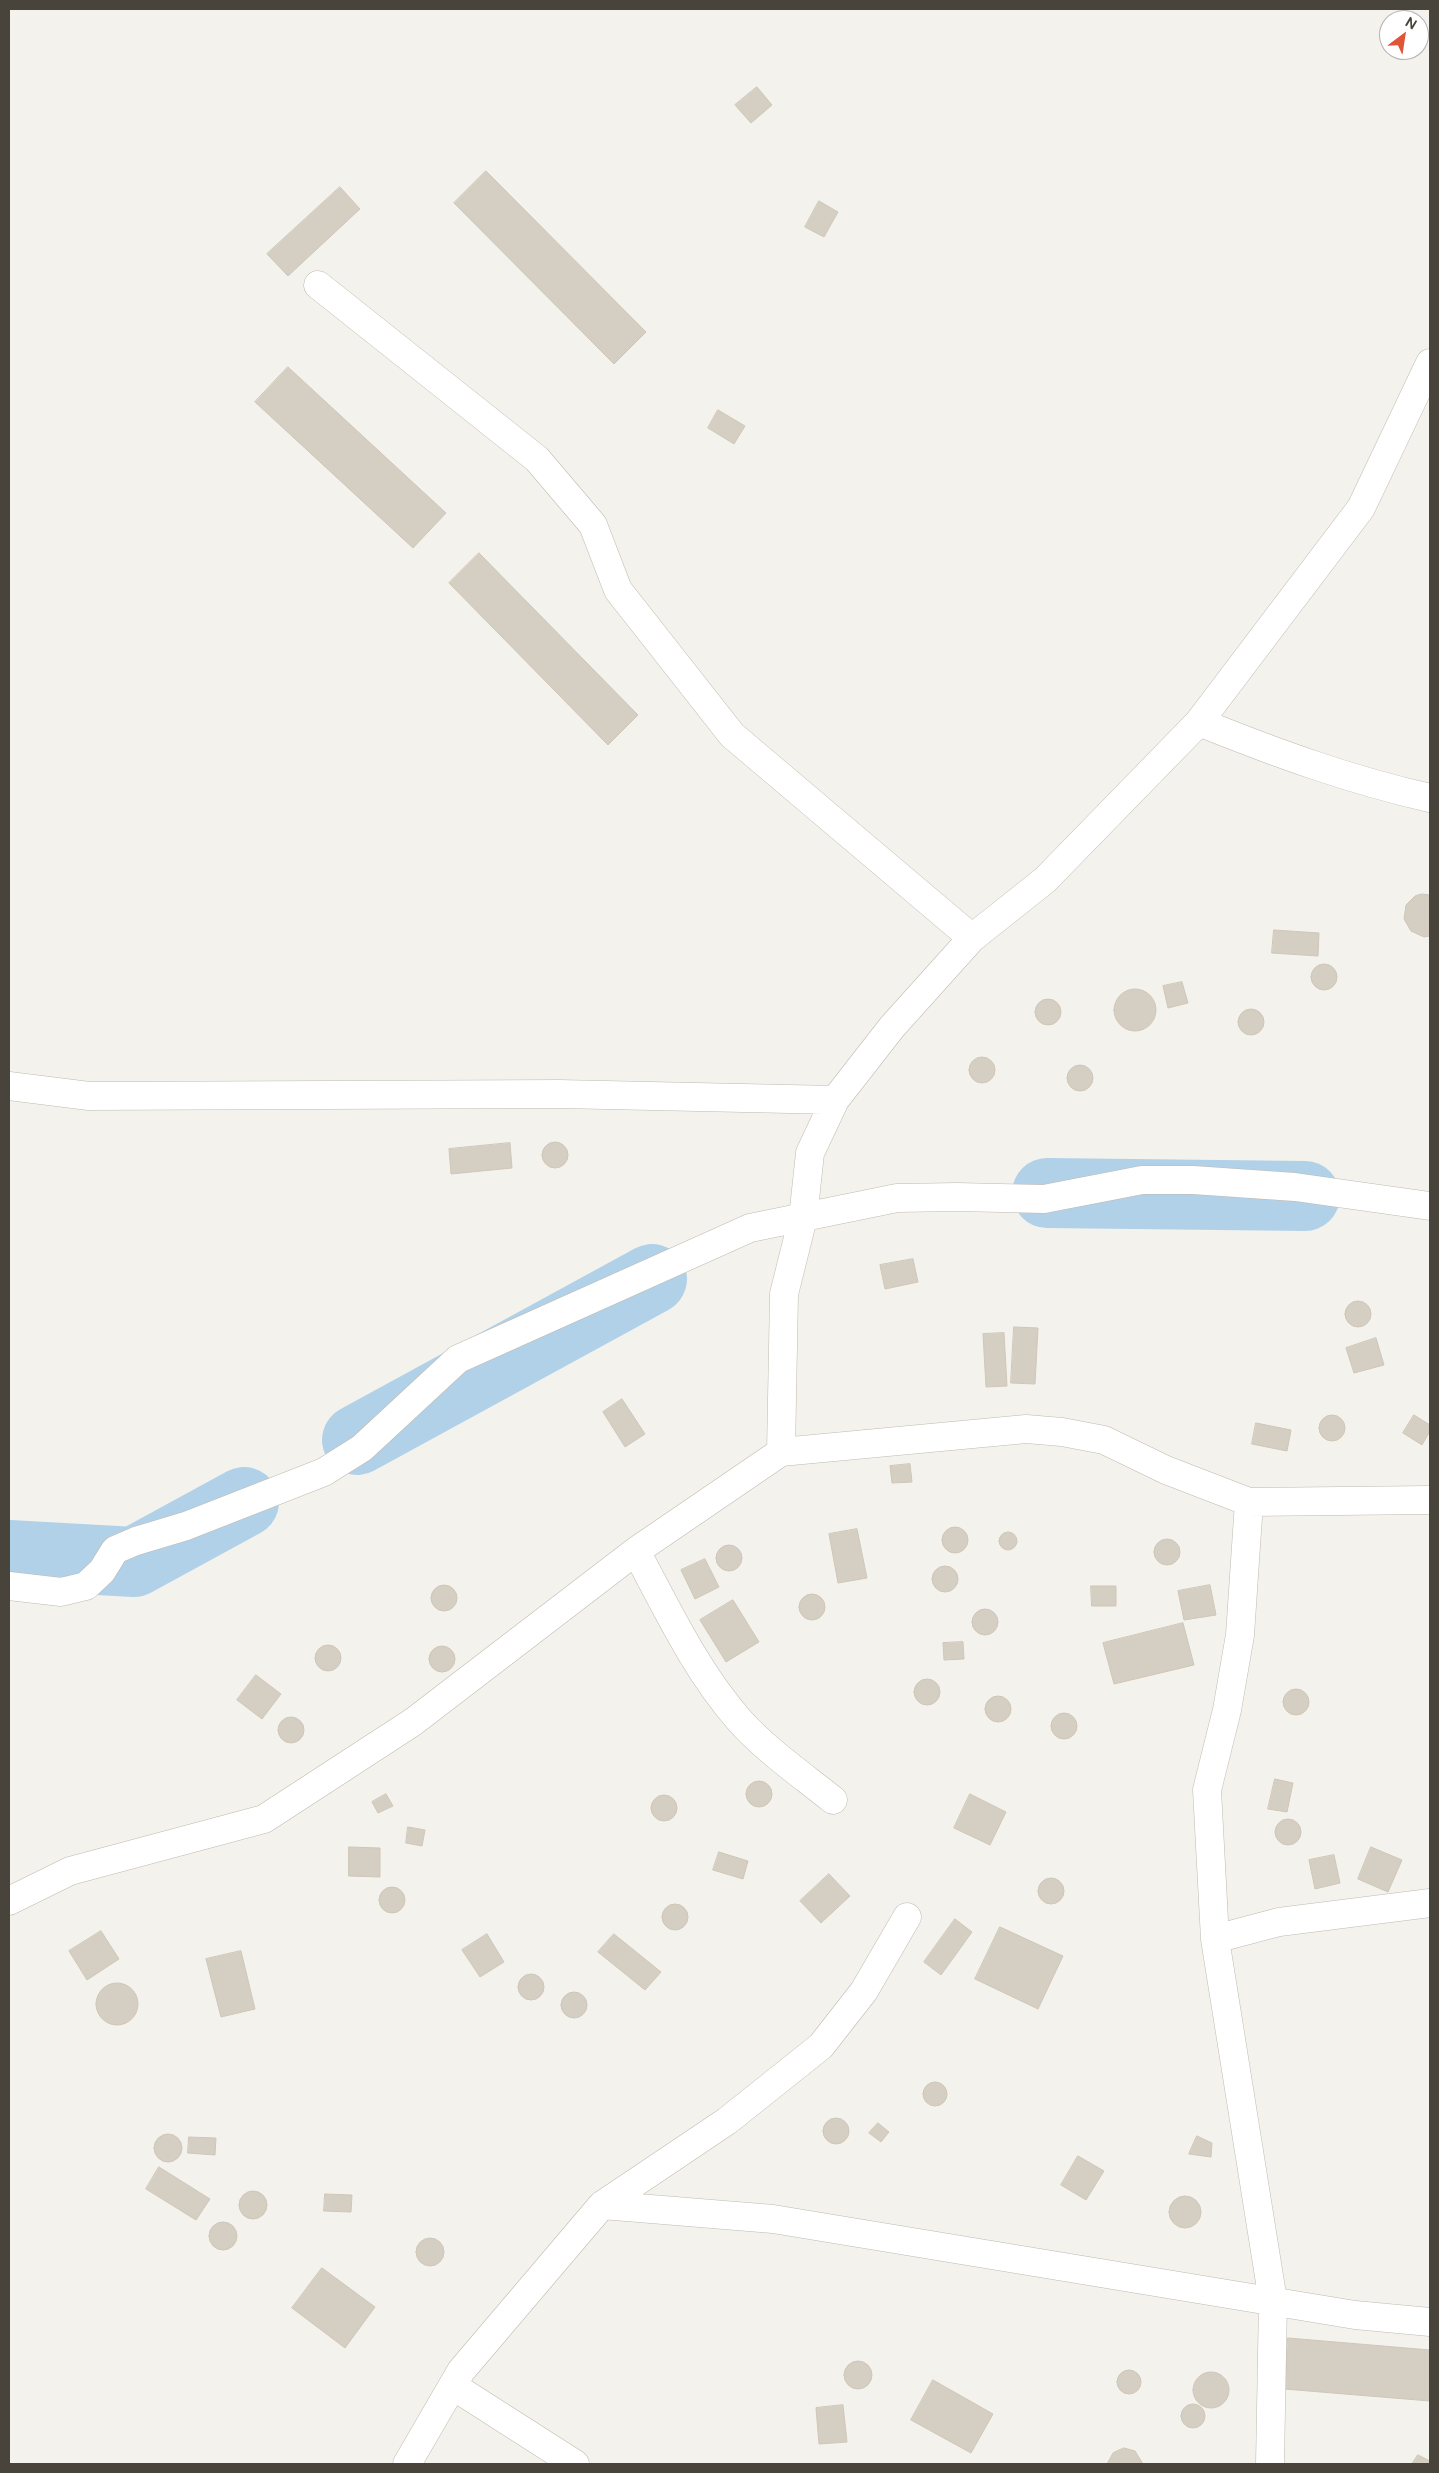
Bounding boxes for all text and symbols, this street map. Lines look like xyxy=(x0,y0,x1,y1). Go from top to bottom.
north arrow xyxy=(1379,10,1429,60)
text: N xyxy=(1402,13,1420,33)

